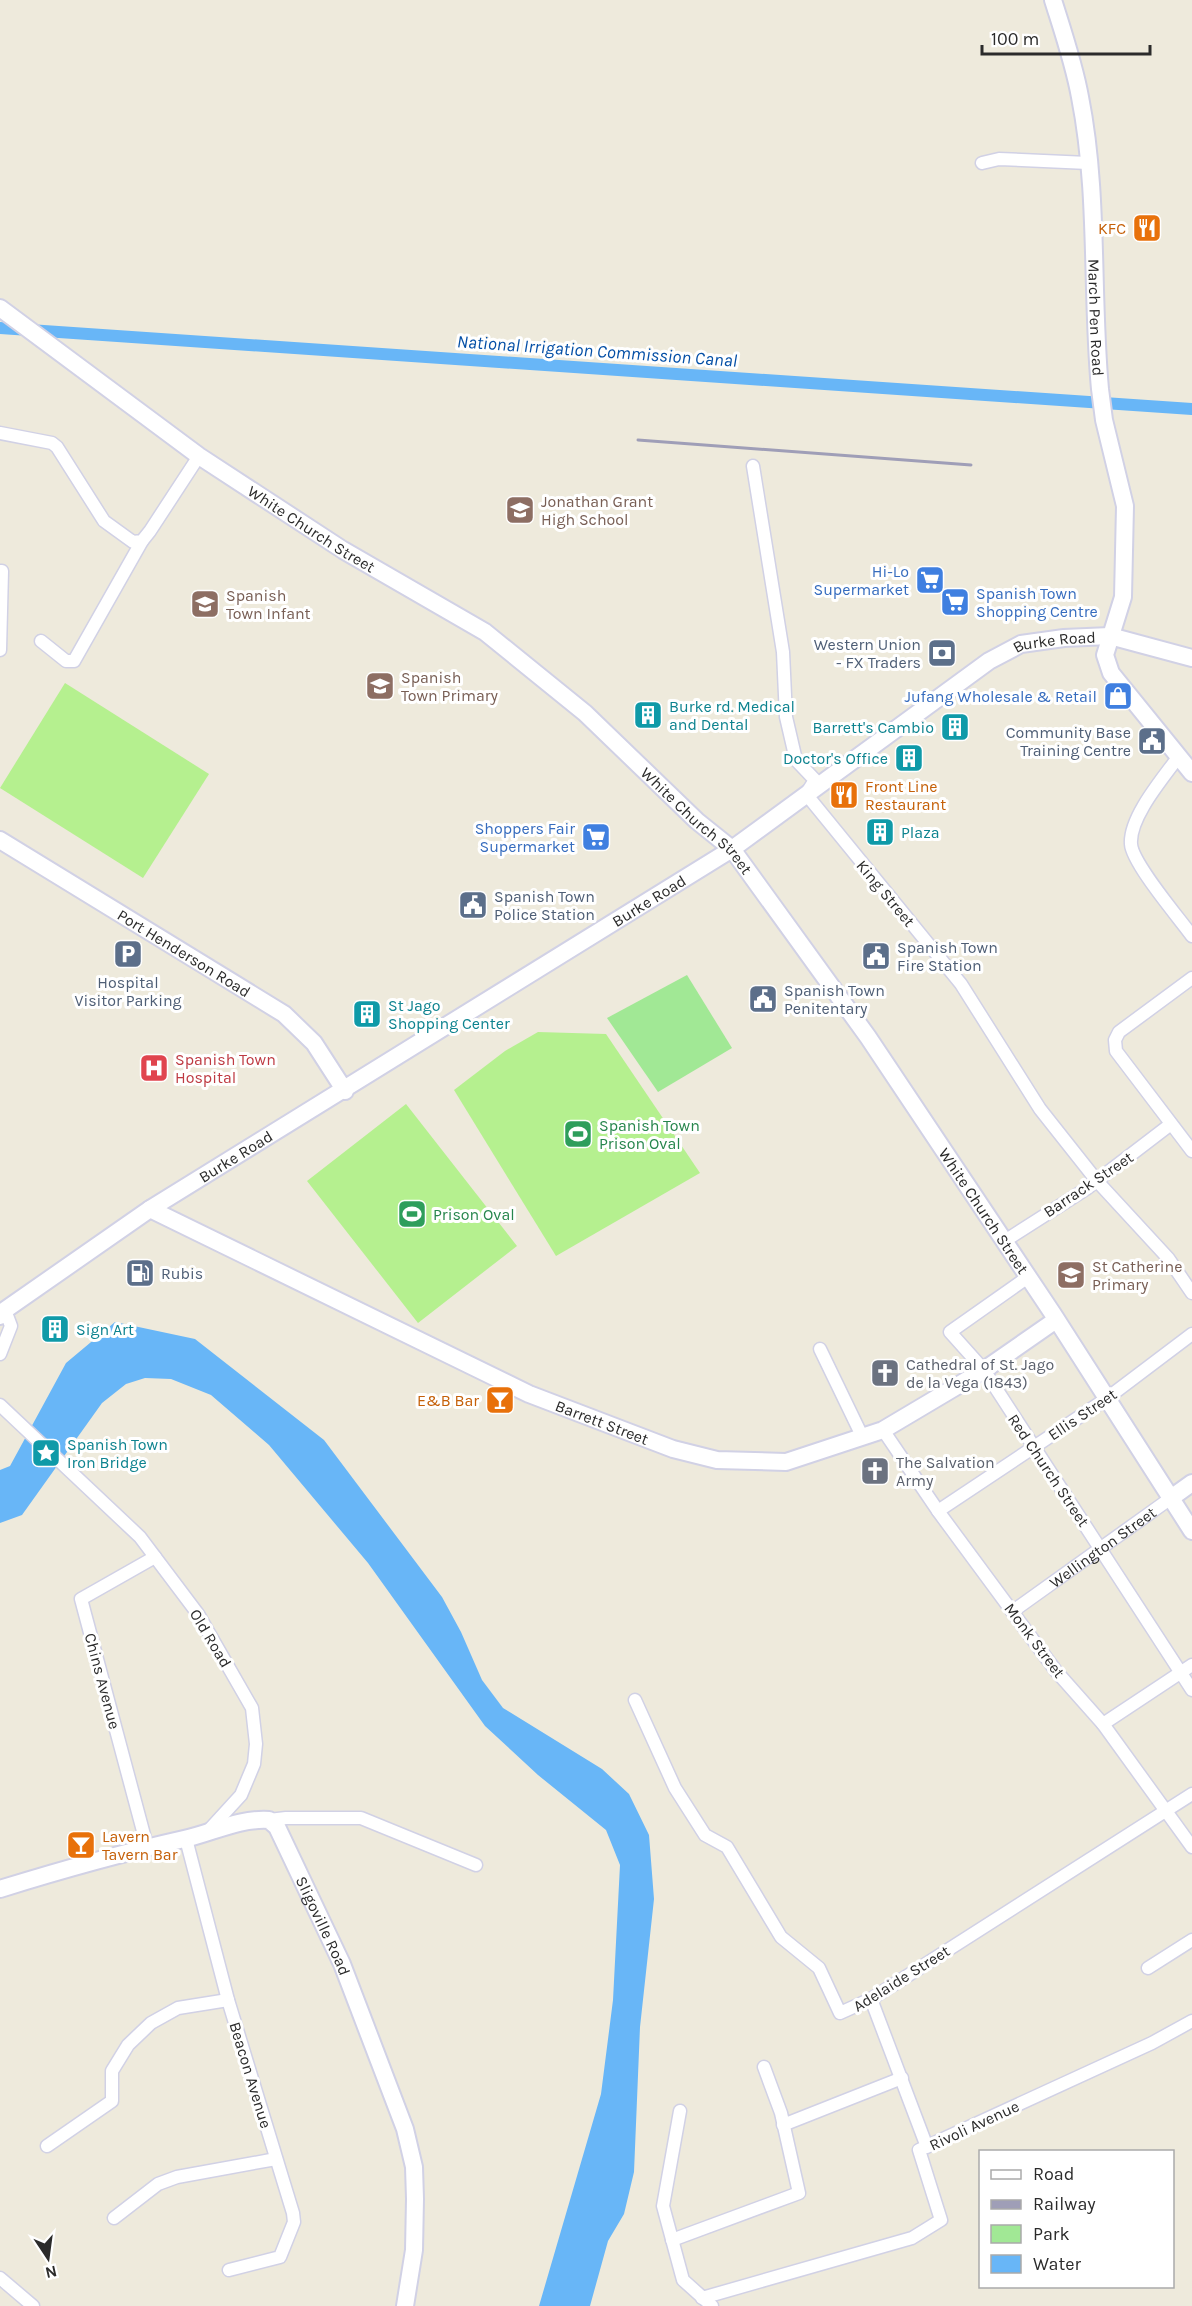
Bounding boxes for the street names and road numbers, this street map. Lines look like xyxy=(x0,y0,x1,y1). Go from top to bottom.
street label: March Pen Road xyxy=(1084,259,1108,377)
street label: White Church Street xyxy=(244,481,378,577)
street label: Burke Road xyxy=(1010,628,1096,657)
street label: White Church Street xyxy=(637,763,756,878)
street label: King Street xyxy=(852,856,919,930)
street label: Burke Road xyxy=(609,871,689,931)
street label: Port Henderson Road xyxy=(114,905,254,1001)
street label: Burke Road xyxy=(195,1127,276,1187)
street label: White Church Street xyxy=(935,1144,1032,1278)
street label: Barrack Street xyxy=(1040,1147,1137,1221)
street label: Ellis Street xyxy=(1044,1384,1120,1444)
street label: Barrett Street xyxy=(553,1396,651,1449)
street label: Red Church Street xyxy=(1004,1410,1093,1530)
street label: Wellington Street xyxy=(1046,1503,1160,1592)
street label: Monk Street xyxy=(1000,1599,1069,1681)
street label: Old Road xyxy=(186,1606,235,1671)
street label: Chins Avenue xyxy=(81,1631,124,1731)
street label: Sligoville Road xyxy=(292,1873,354,1978)
street label: Adelaide Street xyxy=(849,1941,953,2016)
street label: Beacon Avenue xyxy=(225,2020,276,2131)
street label: Rivoli Avenue xyxy=(926,2096,1022,2155)

